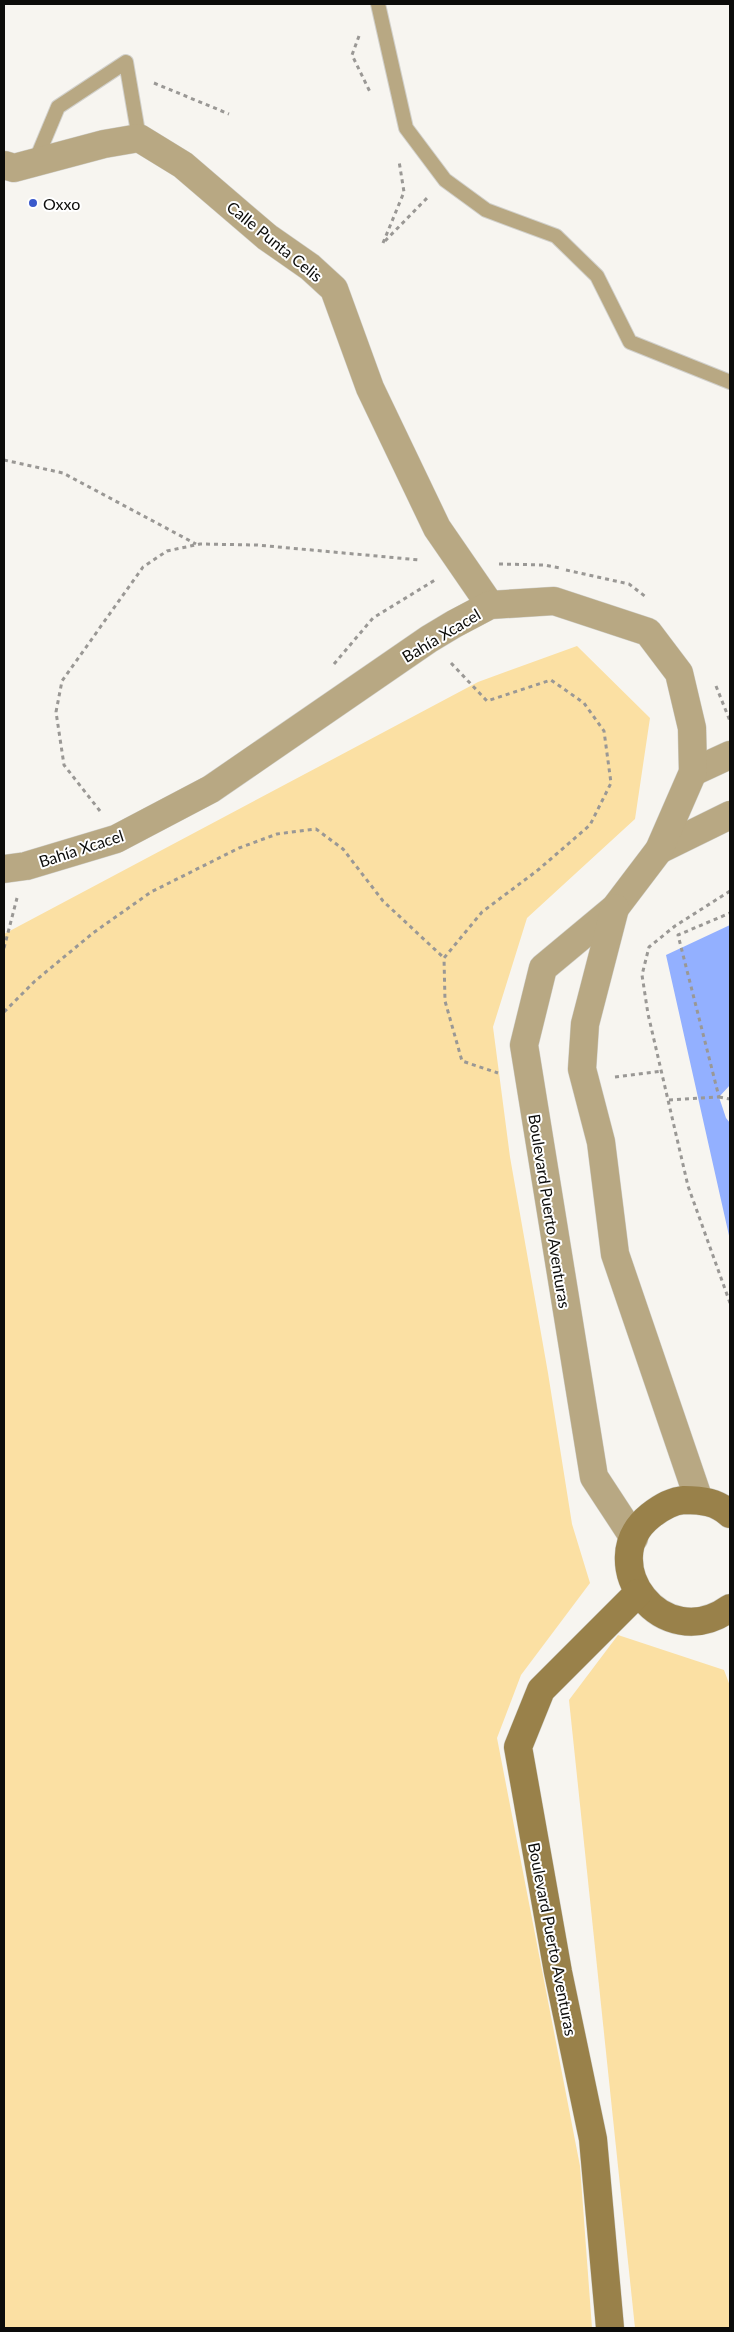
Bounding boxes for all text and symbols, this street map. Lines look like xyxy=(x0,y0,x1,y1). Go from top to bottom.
place label: Oxxo xyxy=(43,194,80,213)
marker: Oxxo xyxy=(27,197,39,209)
street label: Calle Punta Celis xyxy=(223,197,327,285)
street label: Bahía Xcacel xyxy=(398,604,484,666)
street label: Bahía Xcacel xyxy=(36,825,126,871)
street label: Boulevard Puerto Aventuras xyxy=(525,1112,575,1310)
street label: Boulevard Puerto Aventuras xyxy=(525,1841,581,2037)

